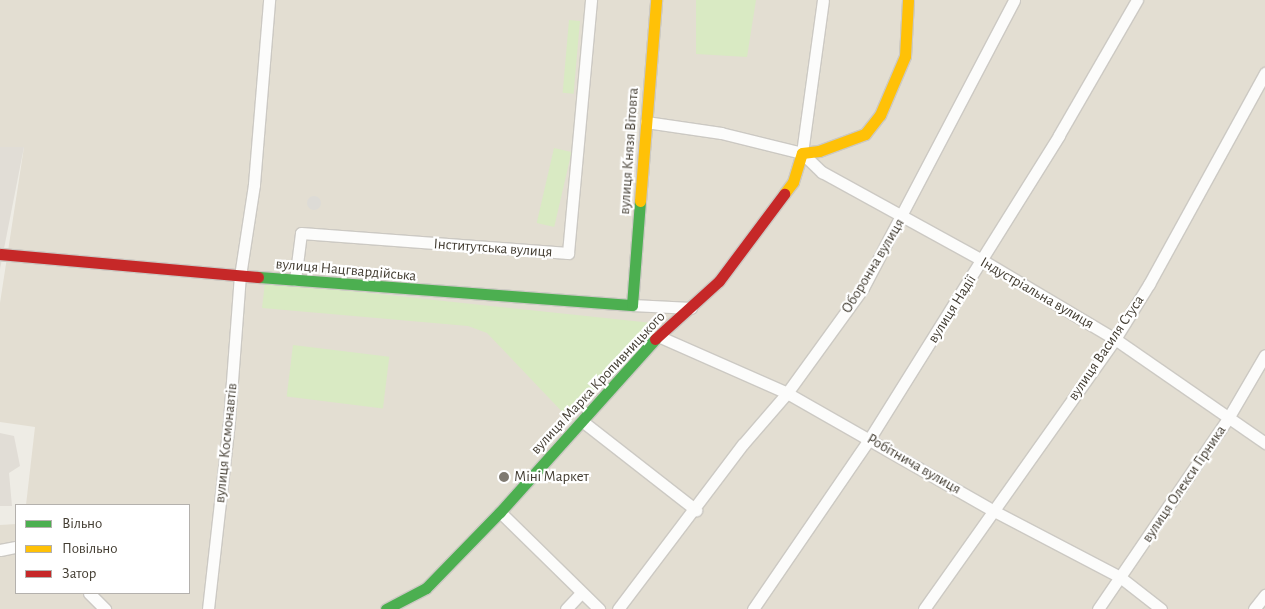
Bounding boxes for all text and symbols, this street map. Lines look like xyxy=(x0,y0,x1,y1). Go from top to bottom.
street label: вулиця Князя Вітовта xyxy=(616,87,642,215)
street label: Оборонна вулиця xyxy=(838,215,908,317)
street label: Інститутська вулиця xyxy=(433,235,553,261)
street label: Індустріальна вулиця xyxy=(977,253,1097,333)
street label: вулиця Нацгвардійська xyxy=(275,255,417,285)
street label: вулиця Надії xyxy=(924,272,980,346)
street label: вулиця Василя Стуса xyxy=(1064,292,1148,404)
street label: вулиця Марка Кропивницького xyxy=(527,308,669,458)
street label: вулиця Космонавтів xyxy=(211,382,241,504)
street label: вулиця Олекси Гірника xyxy=(1138,422,1230,546)
street label: Робітнича вулиця xyxy=(864,430,964,498)
place label: Міні Маркет xyxy=(514,468,589,486)
marker: Міні Маркет xyxy=(498,471,510,483)
legend xyxy=(15,504,190,594)
text: Вільно xyxy=(62,516,102,531)
text: Повільно xyxy=(62,541,118,556)
text: Затор xyxy=(62,566,96,581)

